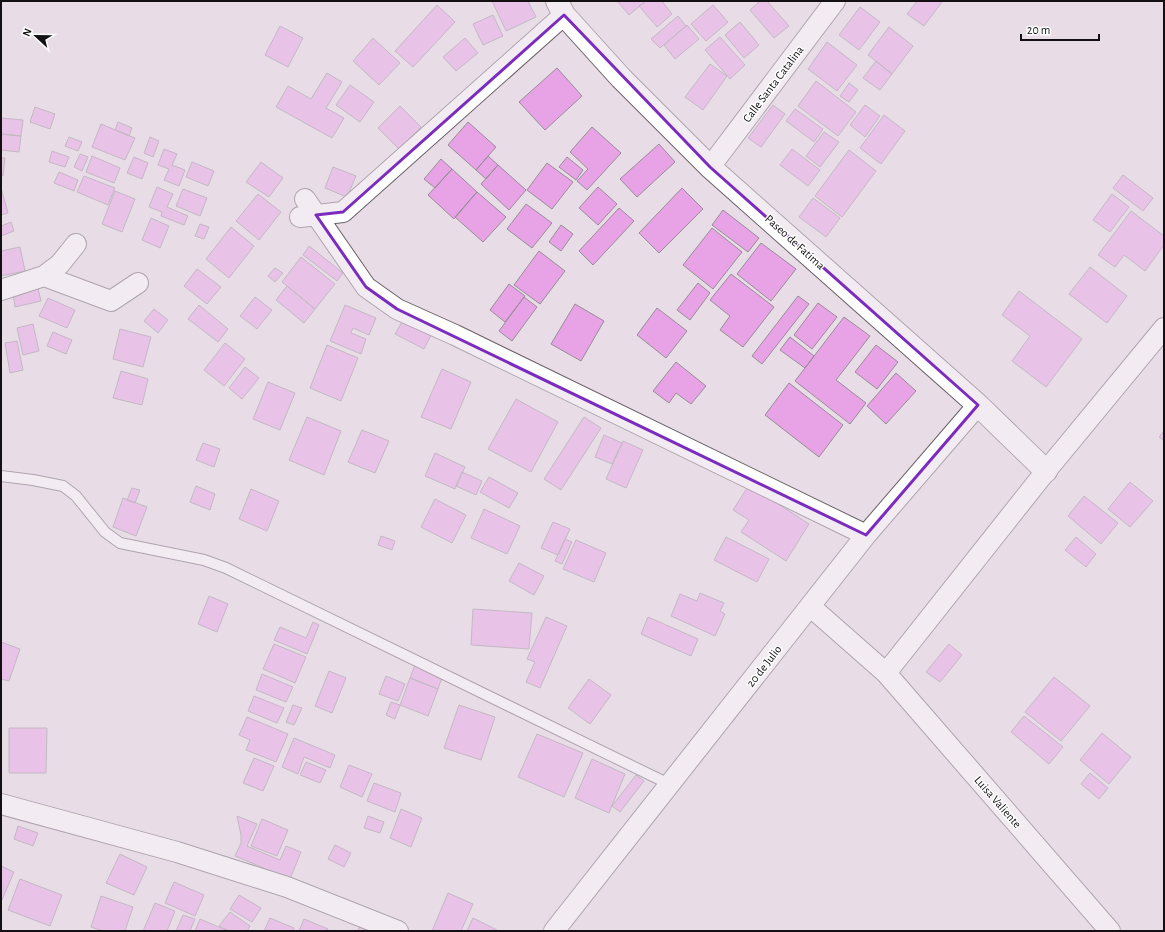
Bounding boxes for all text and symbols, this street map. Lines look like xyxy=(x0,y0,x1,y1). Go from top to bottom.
north arrow xyxy=(16,16,56,56)
scale bar xyxy=(1021,16,1099,42)
text: 20 m xyxy=(1027,24,1050,36)
text: N xyxy=(21,27,34,38)
street label: Calle Santa Catalina xyxy=(740,43,806,125)
street label: Paseo de Fatima xyxy=(763,212,827,272)
street label: 20 de Julio xyxy=(744,643,784,689)
street label: Luisa Valiente xyxy=(972,774,1024,830)

